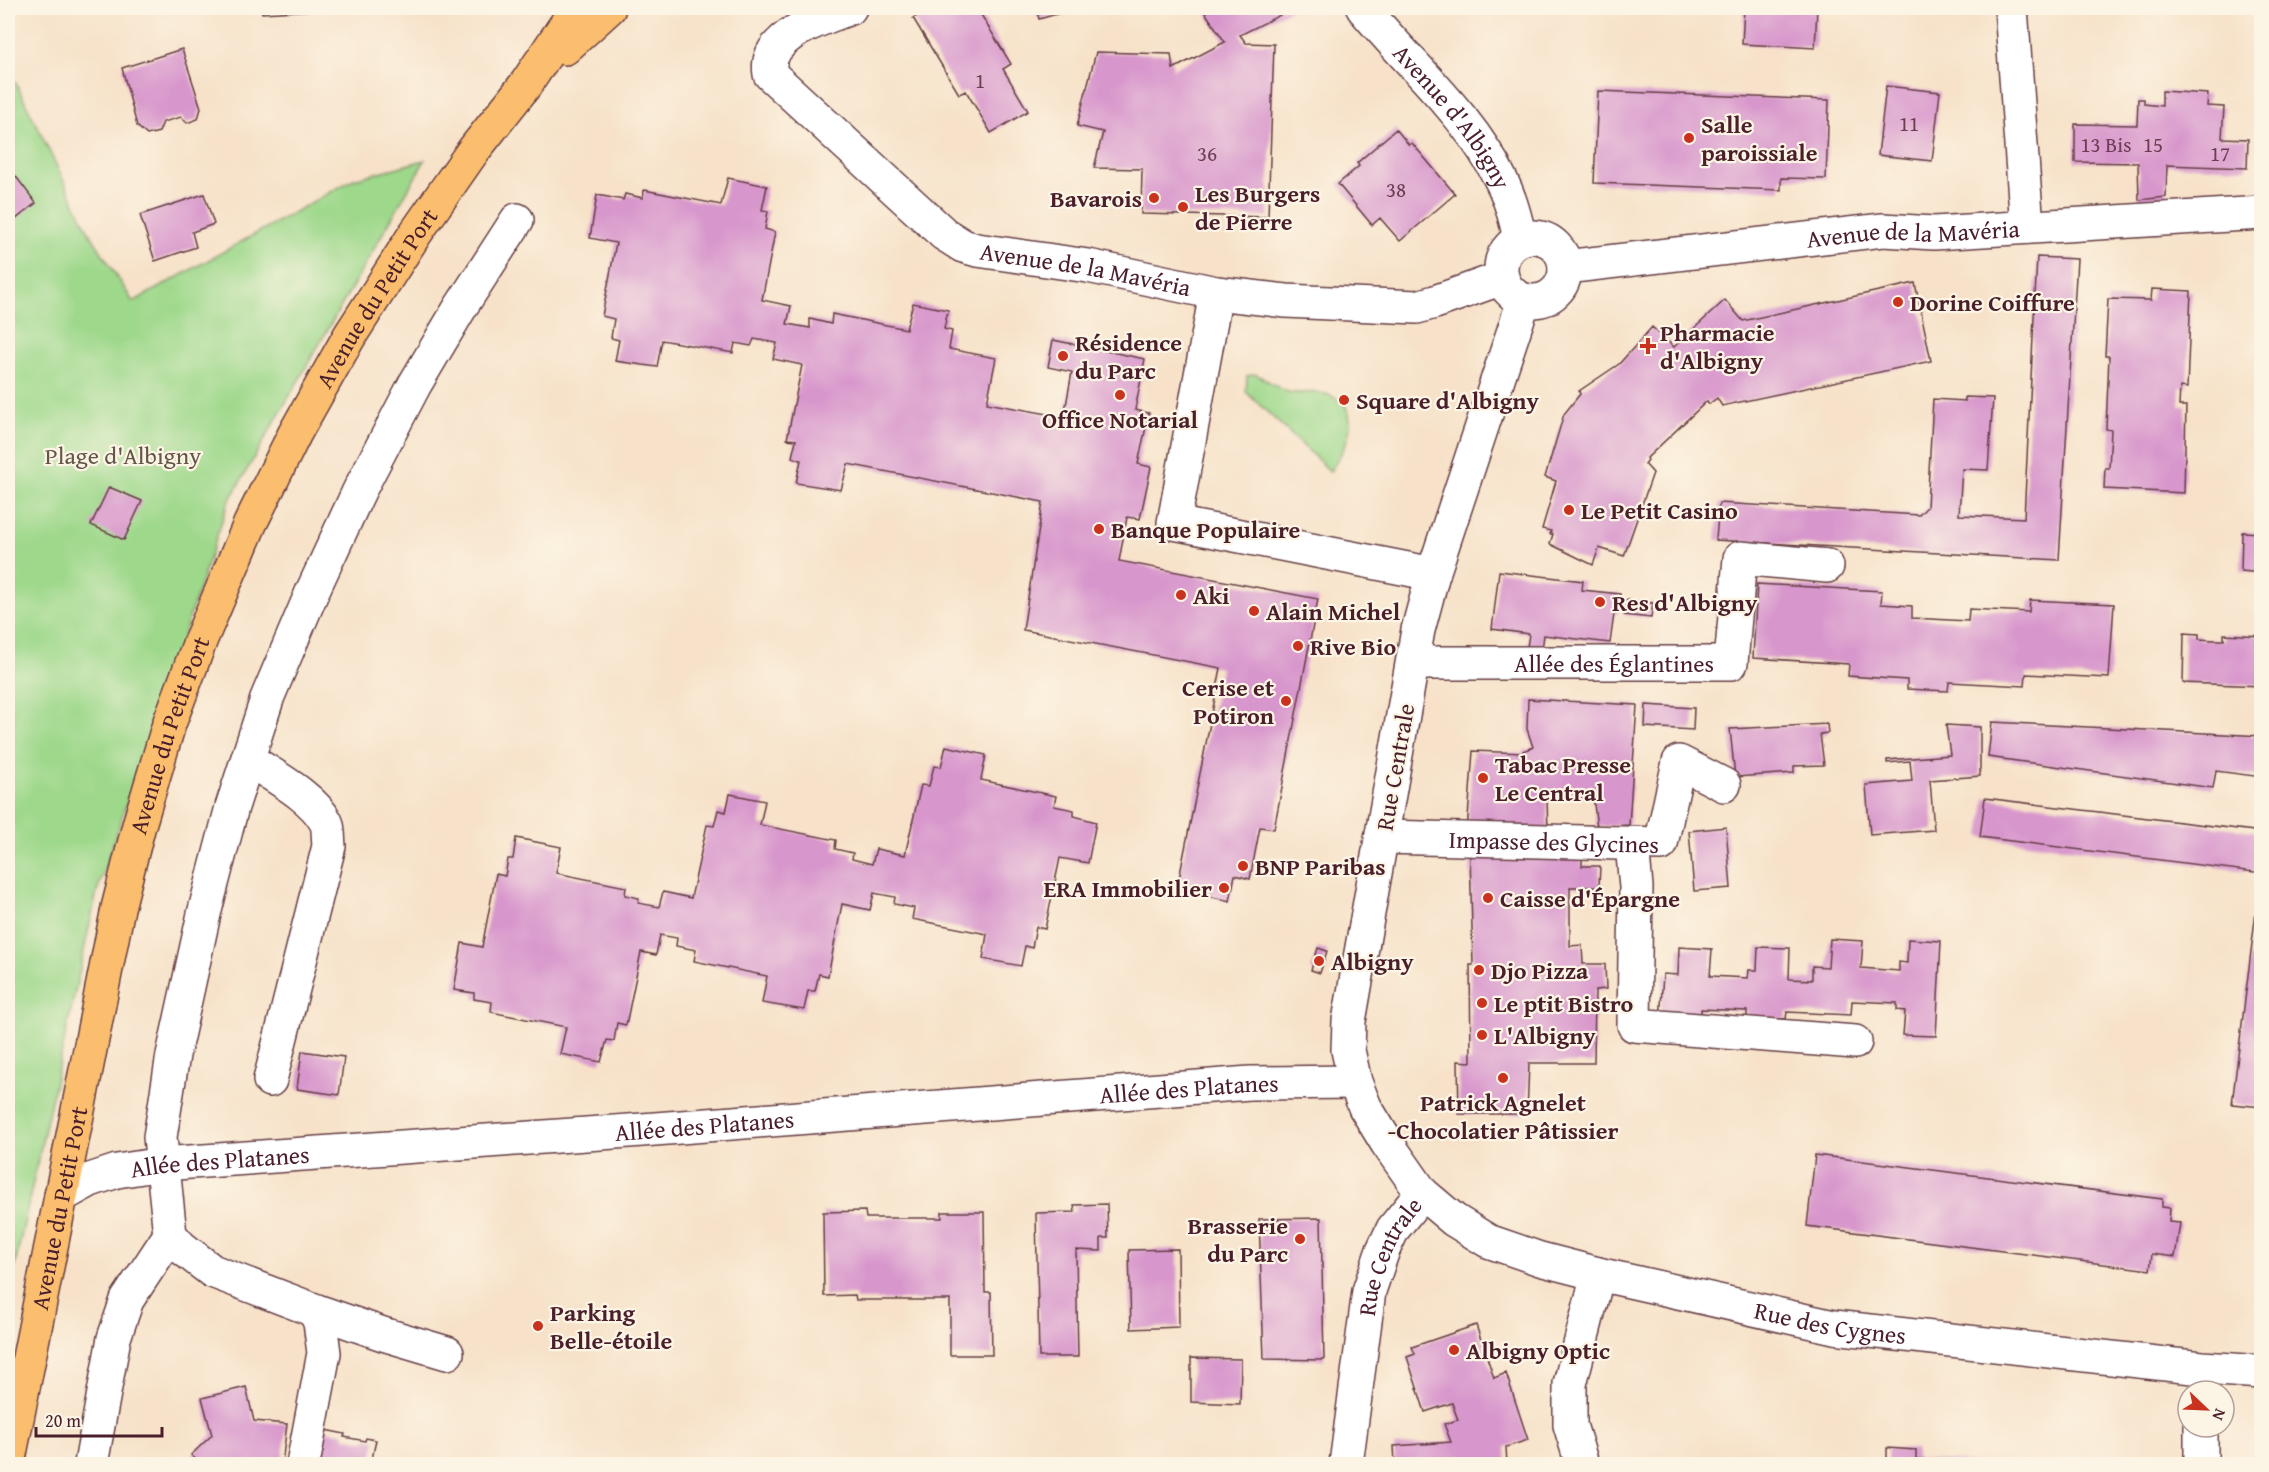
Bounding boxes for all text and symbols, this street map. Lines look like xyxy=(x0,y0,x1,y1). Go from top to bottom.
street label: Avenue d'Albigny xyxy=(1385,36,1520,195)
house number: 1 xyxy=(975,65,985,96)
place label: Salle paroissiale xyxy=(1701,107,1818,170)
house number: 11 xyxy=(1899,108,1919,139)
house number: 13 Bis xyxy=(2081,129,2131,160)
house number: 15 xyxy=(2143,129,2163,160)
marker: Salle paroissiale xyxy=(1682,131,1696,145)
house number: 36 xyxy=(1197,138,1217,169)
house number: 17 xyxy=(2210,138,2230,169)
house number: 38 xyxy=(1386,174,1406,205)
place label: Les Burgers de Pierre xyxy=(1195,176,1320,239)
place label: Bavarois xyxy=(1050,181,1142,216)
marker: Bavarois xyxy=(1147,191,1161,205)
street label: Avenue du Petit Port xyxy=(306,200,446,394)
marker: Les Burgers de Pierre xyxy=(1176,200,1190,214)
street label: Avenue de la Mavéria xyxy=(1804,210,2021,256)
street label: Avenue de la Mavéria xyxy=(978,233,1195,305)
place label: Dorine Coiffure xyxy=(1910,285,2075,320)
marker: Dorine Coiffure xyxy=(1891,295,1905,309)
place label: Pharmacie d'Albigny xyxy=(1660,315,1775,378)
place label: Résidence du Parc xyxy=(1075,325,1182,388)
marker: Pharmacie d'Albigny xyxy=(1641,339,1655,353)
marker: Résidence du Parc xyxy=(1056,349,1070,363)
place label: Square d'Albigny xyxy=(1356,383,1539,418)
marker: Office Notarial xyxy=(1113,388,1127,402)
marker: Square d'Albigny xyxy=(1337,393,1351,407)
place label: Office Notarial xyxy=(1042,402,1198,437)
park label: Plage d'Albigny xyxy=(45,438,201,473)
place label: Le Petit Casino xyxy=(1581,493,1738,528)
marker: Le Petit Casino xyxy=(1562,503,1576,517)
place label: Banque Populaire xyxy=(1111,512,1301,547)
marker: Banque Populaire xyxy=(1092,522,1106,536)
place label: Aki xyxy=(1193,578,1229,613)
place label: Res d'Albigny xyxy=(1612,585,1758,620)
marker: Aki xyxy=(1174,588,1188,602)
place label: Alain Michel xyxy=(1266,594,1401,629)
marker: Res d'Albigny xyxy=(1593,595,1607,609)
marker: Alain Michel xyxy=(1247,604,1261,618)
place label: Rive Bio xyxy=(1310,629,1396,664)
street label: Avenue du Petit Port xyxy=(120,631,218,838)
marker: Rive Bio xyxy=(1291,639,1305,653)
street label: Allée des Églantines xyxy=(1514,646,1714,681)
place label: Cerise et Potiron xyxy=(1182,670,1274,733)
marker: Cerise et Potiron xyxy=(1279,694,1293,708)
street label: Rue Centrale xyxy=(1367,701,1423,833)
place label: Tabac Presse Le Central xyxy=(1495,747,1631,810)
marker: Tabac Presse Le Central xyxy=(1476,771,1490,785)
street label: Impasse des Glycines xyxy=(1448,821,1660,861)
place label: BNP Paribas xyxy=(1255,849,1386,884)
marker: BNP Paribas xyxy=(1236,859,1250,873)
place label: ERA Immobilier xyxy=(1043,871,1212,906)
marker: ERA Immobilier xyxy=(1217,881,1231,895)
place label: Caisse d'Épargne xyxy=(1500,881,1680,916)
marker: Caisse d'Épargne xyxy=(1481,891,1495,905)
place label: Albigny xyxy=(1331,944,1414,979)
place label: Djo Pizza xyxy=(1491,953,1589,988)
marker: Albigny xyxy=(1312,954,1326,968)
marker: Djo Pizza xyxy=(1472,963,1486,977)
place label: Le ptit Bistro xyxy=(1494,986,1633,1021)
marker: Le ptit Bistro xyxy=(1475,996,1489,1010)
place label: L'Albigny xyxy=(1494,1018,1596,1053)
marker: L'Albigny xyxy=(1475,1028,1489,1042)
street label: Allée des Platanes xyxy=(1098,1065,1279,1112)
marker: Patrick Agnelet -Chocolatier Pâtissier xyxy=(1496,1071,1510,1085)
place label: Patrick Agnelet -Chocolatier Pâtissier xyxy=(1387,1085,1619,1148)
street label: Allée des Platanes xyxy=(614,1101,796,1149)
street label: Avenue du Petit Port xyxy=(21,1103,96,1313)
street label: Allée des Platanes xyxy=(128,1136,311,1186)
street label: Rue Centrale xyxy=(1348,1189,1430,1318)
place label: Brasserie du Parc xyxy=(1187,1208,1288,1271)
marker: Brasserie du Parc xyxy=(1293,1232,1307,1246)
street label: Rue des Cygnes xyxy=(1751,1292,1908,1352)
place label: Parking Belle-étoile xyxy=(550,1295,672,1358)
marker: Parking Belle-étoile xyxy=(531,1319,545,1333)
place label: Albigny Optic xyxy=(1466,1333,1610,1368)
marker: Albigny Optic xyxy=(1447,1343,1461,1357)
north arrow xyxy=(2176,1379,2236,1439)
scale bar xyxy=(36,1400,162,1438)
text: N xyxy=(2207,1405,2233,1425)
text: 20 m xyxy=(45,1407,81,1434)

